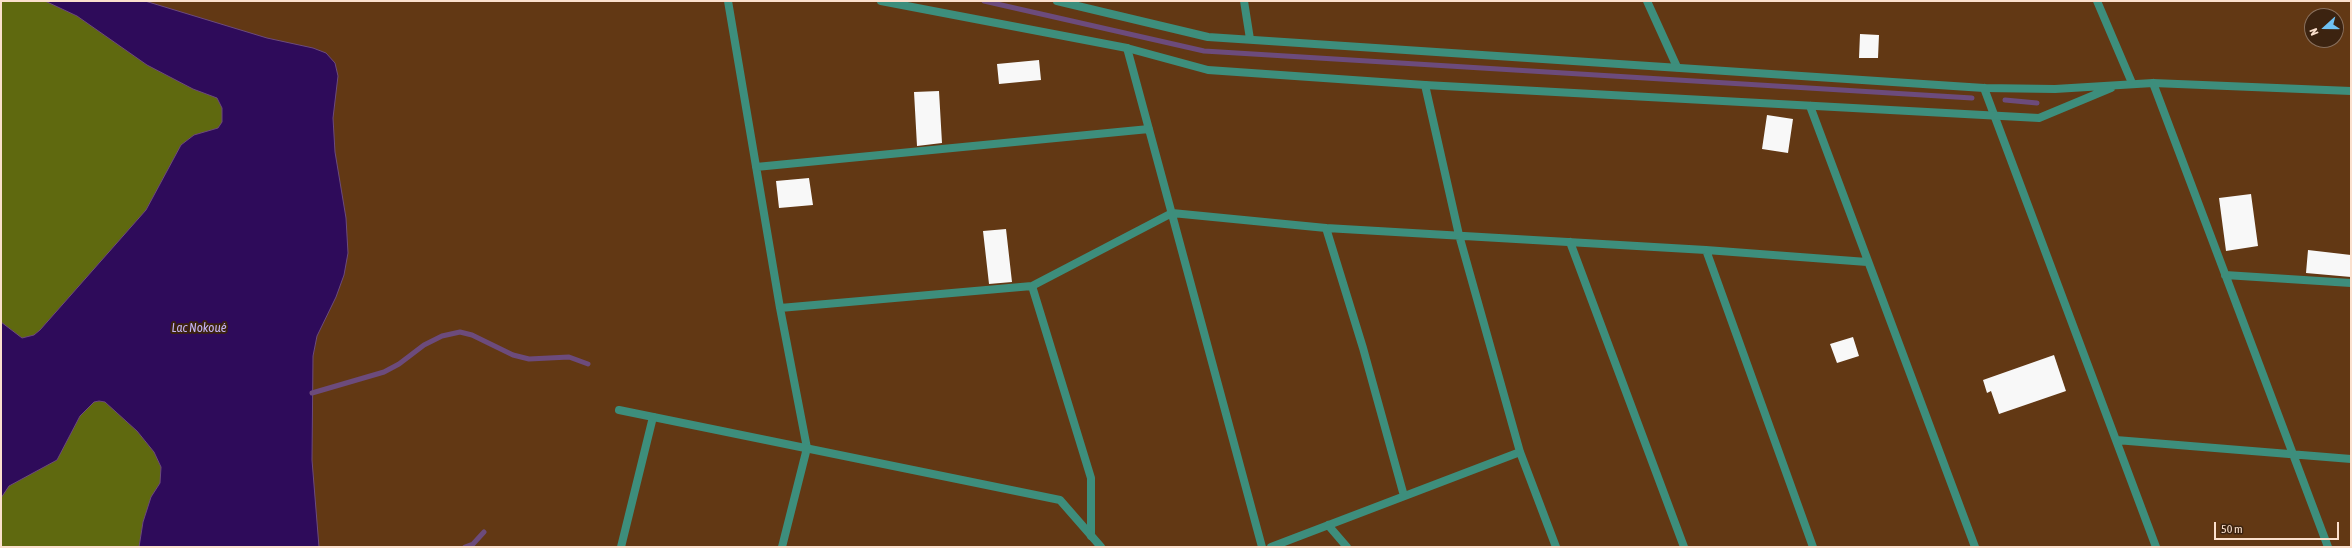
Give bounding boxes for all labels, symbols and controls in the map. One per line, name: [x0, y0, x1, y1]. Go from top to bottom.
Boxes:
north arrow: [2304, 8, 2344, 48]
text: N: [2307, 27, 2320, 37]
water label: Lac Nokoué: [171, 320, 227, 336]
scale bar: [2216, 514, 2341, 540]
text: 50 m: [2221, 522, 2243, 536]

